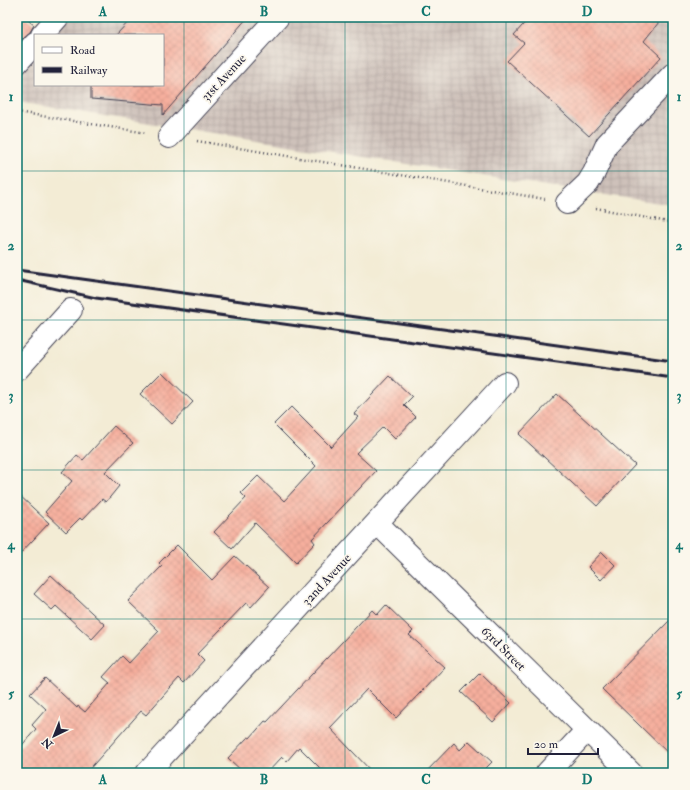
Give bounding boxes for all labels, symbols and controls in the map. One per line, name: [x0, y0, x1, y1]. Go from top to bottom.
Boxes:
text: A: [98, 4, 108, 20]
text: B: [260, 4, 268, 20]
text: C: [421, 4, 431, 20]
text: D: [582, 4, 593, 20]
legend: [34, 34, 164, 86]
text: Road: [70, 43, 95, 58]
street label: 31st Avenue: [198, 50, 250, 105]
text: Railway: [70, 63, 108, 78]
text: 1: [9, 89, 14, 105]
text: 1: [677, 89, 682, 105]
text: 2: [8, 238, 15, 254]
text: 2: [676, 238, 683, 254]
text: 3: [9, 388, 14, 404]
text: 3: [677, 388, 682, 404]
text: 4: [6, 537, 15, 553]
text: 4: [674, 537, 683, 553]
street label: 32nd Avenue: [299, 550, 355, 609]
street label: 63rd Street: [478, 623, 529, 674]
text: 5: [8, 686, 14, 702]
text: 5: [676, 686, 682, 702]
north arrow: [34, 716, 74, 756]
scale bar: [528, 730, 598, 756]
text: N: [39, 734, 56, 752]
text: 20 m: [534, 737, 559, 752]
text: A: [98, 772, 108, 788]
text: B: [260, 772, 268, 788]
text: C: [421, 772, 431, 788]
text: D: [582, 772, 593, 788]

